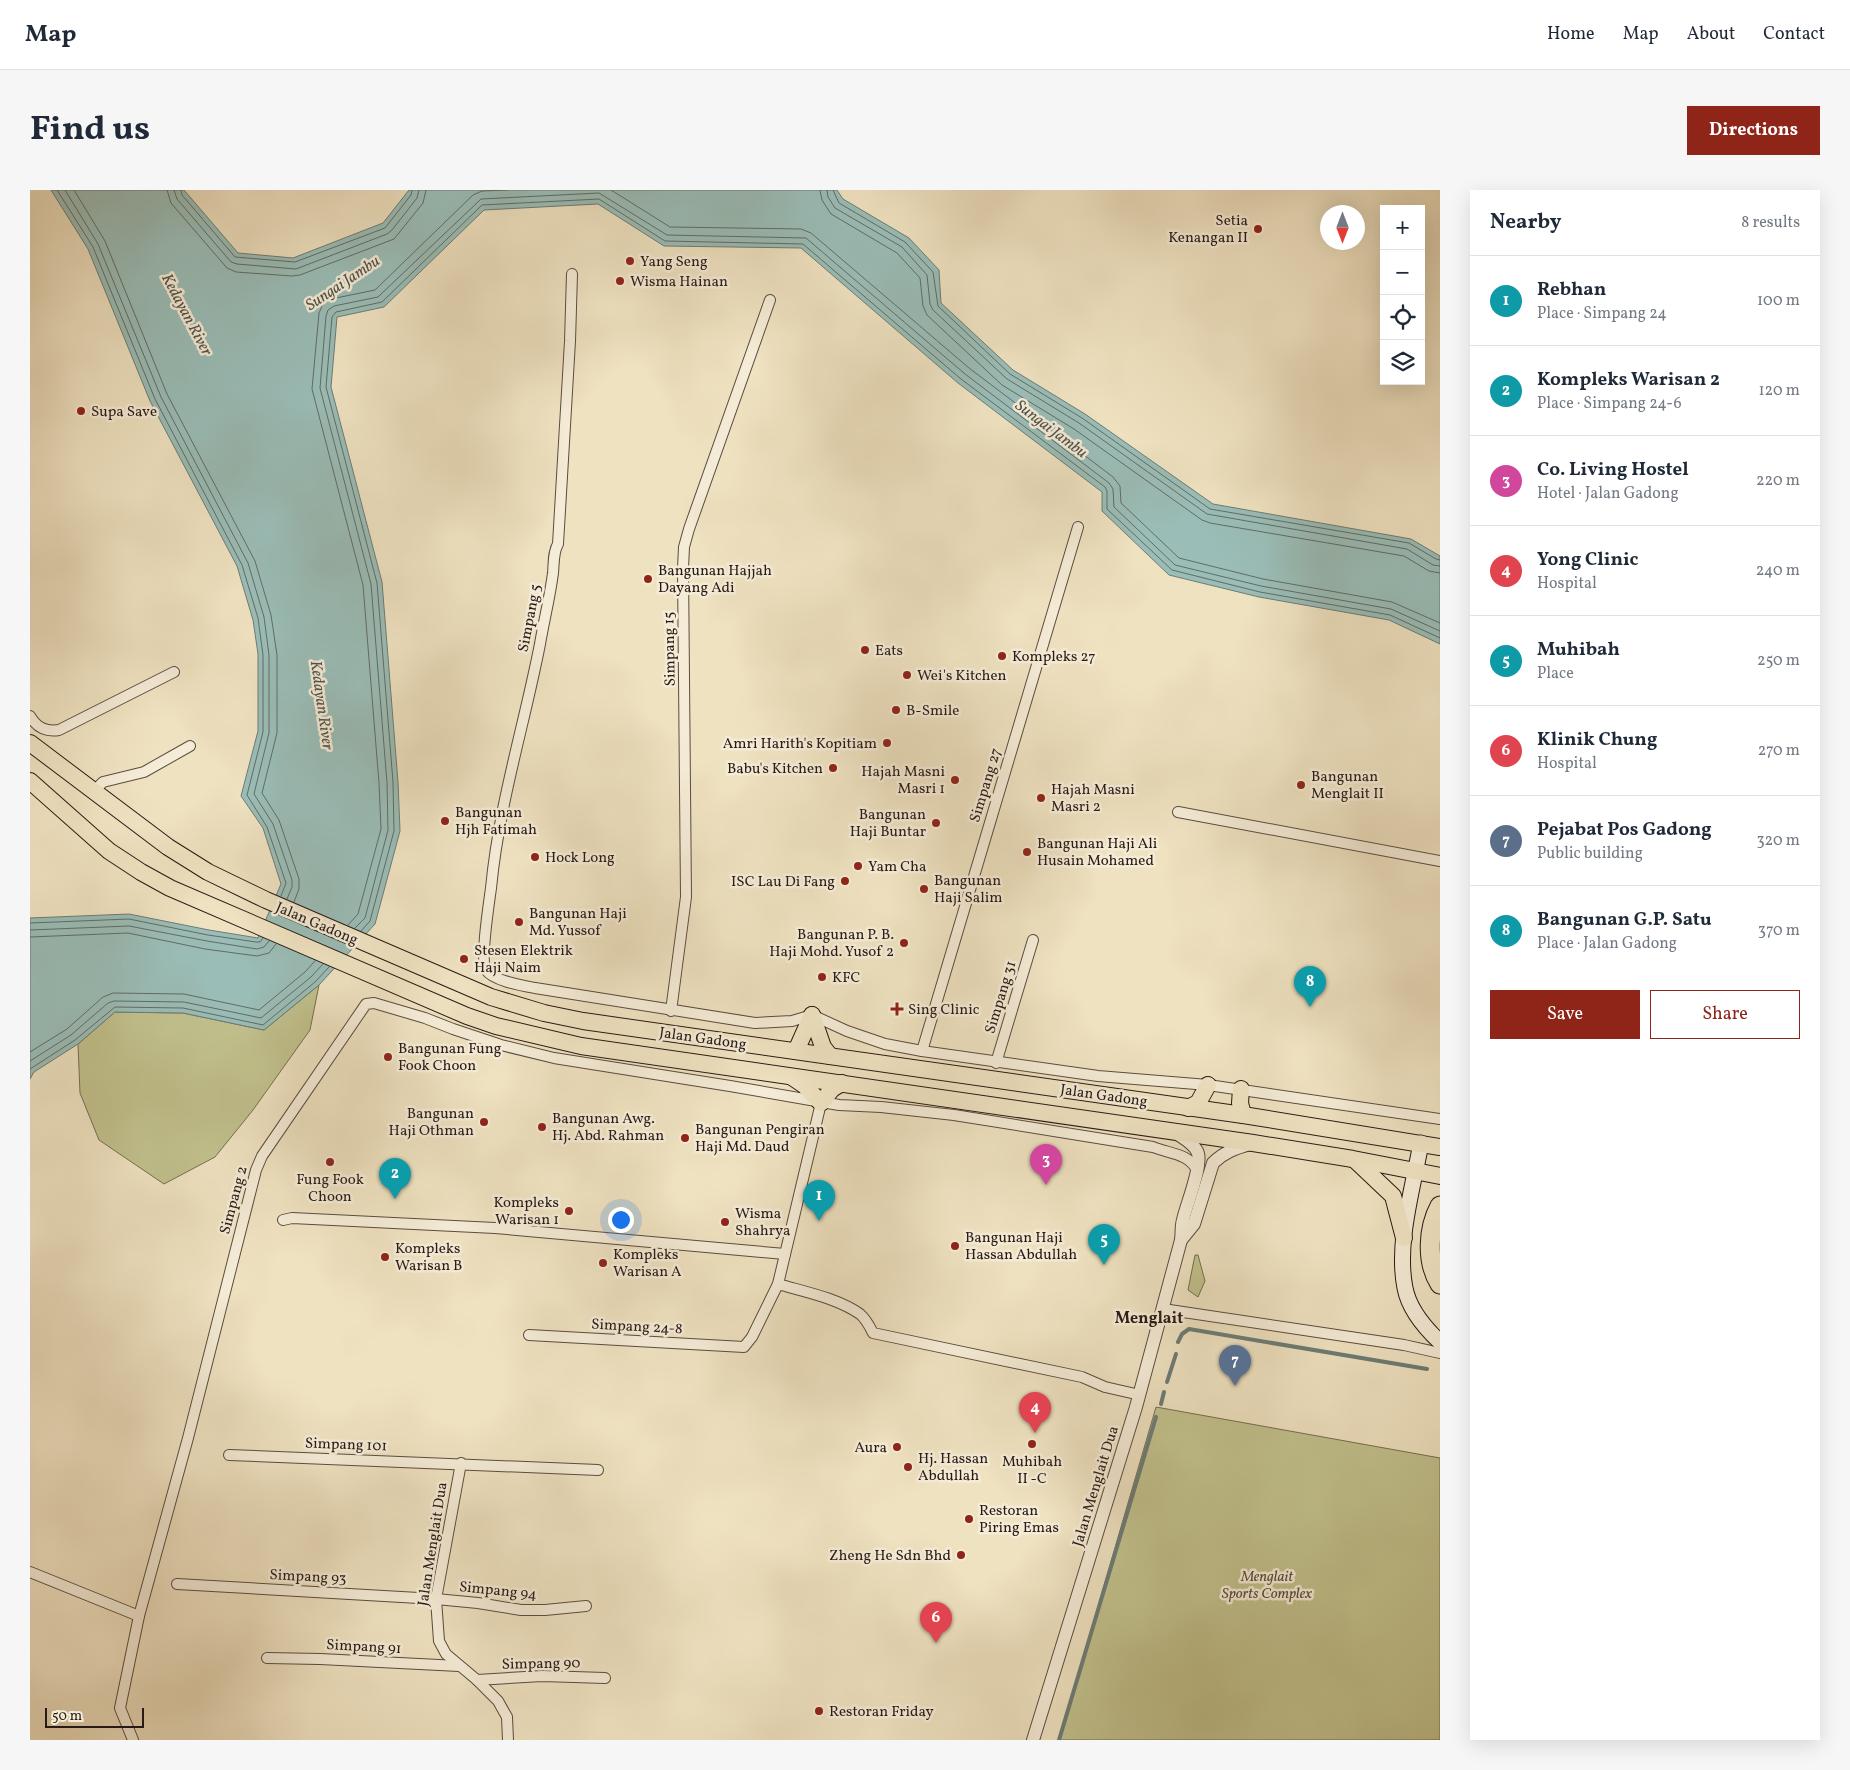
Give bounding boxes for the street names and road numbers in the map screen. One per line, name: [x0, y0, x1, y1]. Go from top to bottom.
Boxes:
street label: Simpang 5: [514, 582, 547, 654]
street label: Simpang 15: [659, 611, 682, 687]
street label: Simpang 27: [965, 746, 1008, 825]
street label: Jalan Gadong: [272, 898, 361, 951]
street label: Simpang 31: [980, 958, 1022, 1037]
street label: Jalan Gadong: [658, 1023, 748, 1056]
street label: Jalan Gadong: [1059, 1080, 1149, 1113]
street label: Simpang 2: [215, 1164, 254, 1237]
street label: Simpang 24-8: [591, 1315, 683, 1340]
street label: Jalan Menglait Dua: [1068, 1423, 1125, 1549]
street label: Simpang 101: [304, 1434, 387, 1457]
street label: Jalan Menglait Dua: [413, 1481, 454, 1608]
street label: Simpang 93: [269, 1565, 347, 1590]
street label: Simpang 94: [458, 1577, 538, 1606]
street label: Simpang 91: [326, 1635, 402, 1660]
street label: Simpang 90: [501, 1653, 581, 1676]

